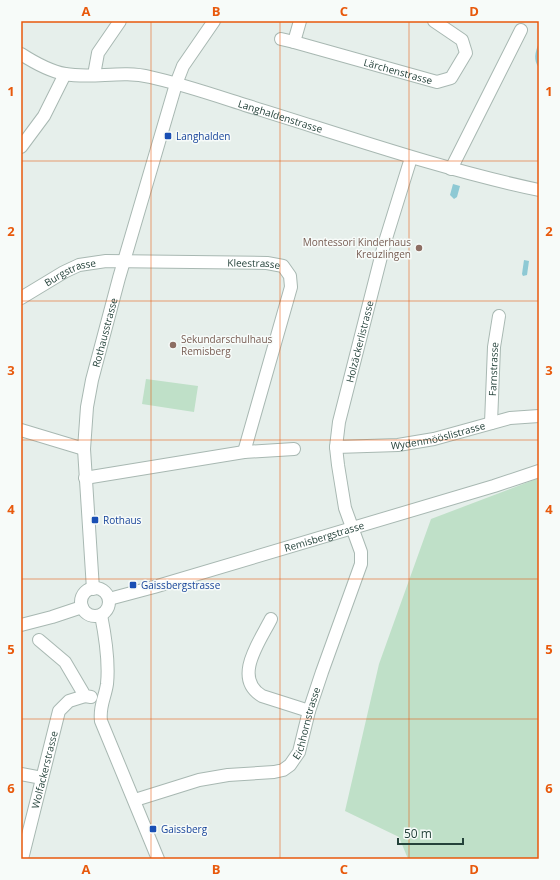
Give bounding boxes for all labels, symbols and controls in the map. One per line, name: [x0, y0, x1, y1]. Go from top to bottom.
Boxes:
text: A: [82, 2, 91, 20]
text: B: [212, 2, 221, 20]
text: C: [340, 2, 348, 20]
text: D: [469, 2, 479, 20]
street label: Lärchenstrasse: [362, 55, 434, 88]
text: 1: [7, 82, 15, 100]
text: 1: [545, 82, 553, 100]
street label: Langhaldenstrasse: [236, 96, 325, 136]
place label: Langhalden: [176, 129, 230, 143]
marker: Langhalden: [163, 131, 173, 141]
text: 2: [7, 222, 15, 240]
text: 2: [545, 222, 553, 240]
place label: Montessori Kinderhaus Kreuzlingen: [303, 235, 411, 261]
marker: Montessori Kinderhaus Kreuzlingen: [414, 243, 424, 253]
street label: Burgstrasse: [42, 256, 97, 289]
street label: Kleestrasse: [227, 256, 282, 272]
street label: Rothausstrasse: [89, 296, 121, 369]
street label: Holzäckerlistrasse: [342, 299, 377, 384]
place label: Sekundarschulhaus Remisberg: [181, 332, 273, 358]
marker: Sekundarschulhaus Remisberg: [168, 340, 178, 350]
street label: Farnstrasse: [485, 341, 502, 396]
text: 3: [7, 361, 15, 379]
text: 3: [545, 361, 553, 379]
street label: Wydenmööslistrasse: [391, 418, 487, 452]
text: 4: [7, 500, 15, 518]
text: 4: [545, 500, 553, 518]
place label: Rothaus: [103, 513, 142, 527]
marker: Rothaus: [90, 515, 100, 525]
street label: Remisbergstrasse: [282, 518, 366, 555]
place label: Gaissbergstrasse: [141, 578, 221, 592]
marker: Gaissbergstrasse: [128, 580, 138, 590]
text: 5: [7, 640, 15, 658]
text: 5: [545, 640, 553, 658]
street label: Eichhornstrasse: [289, 685, 324, 762]
street label: Wolfackerstrasse: [28, 729, 61, 810]
text: 6: [7, 779, 15, 797]
text: 6: [545, 779, 553, 797]
scale bar: [398, 820, 463, 846]
place label: Gaissberg: [161, 822, 208, 836]
marker: Gaissberg: [148, 824, 158, 834]
text: 50 m: [404, 825, 432, 842]
text: A: [82, 860, 91, 878]
text: B: [212, 860, 221, 878]
text: C: [340, 860, 348, 878]
text: D: [469, 860, 479, 878]

